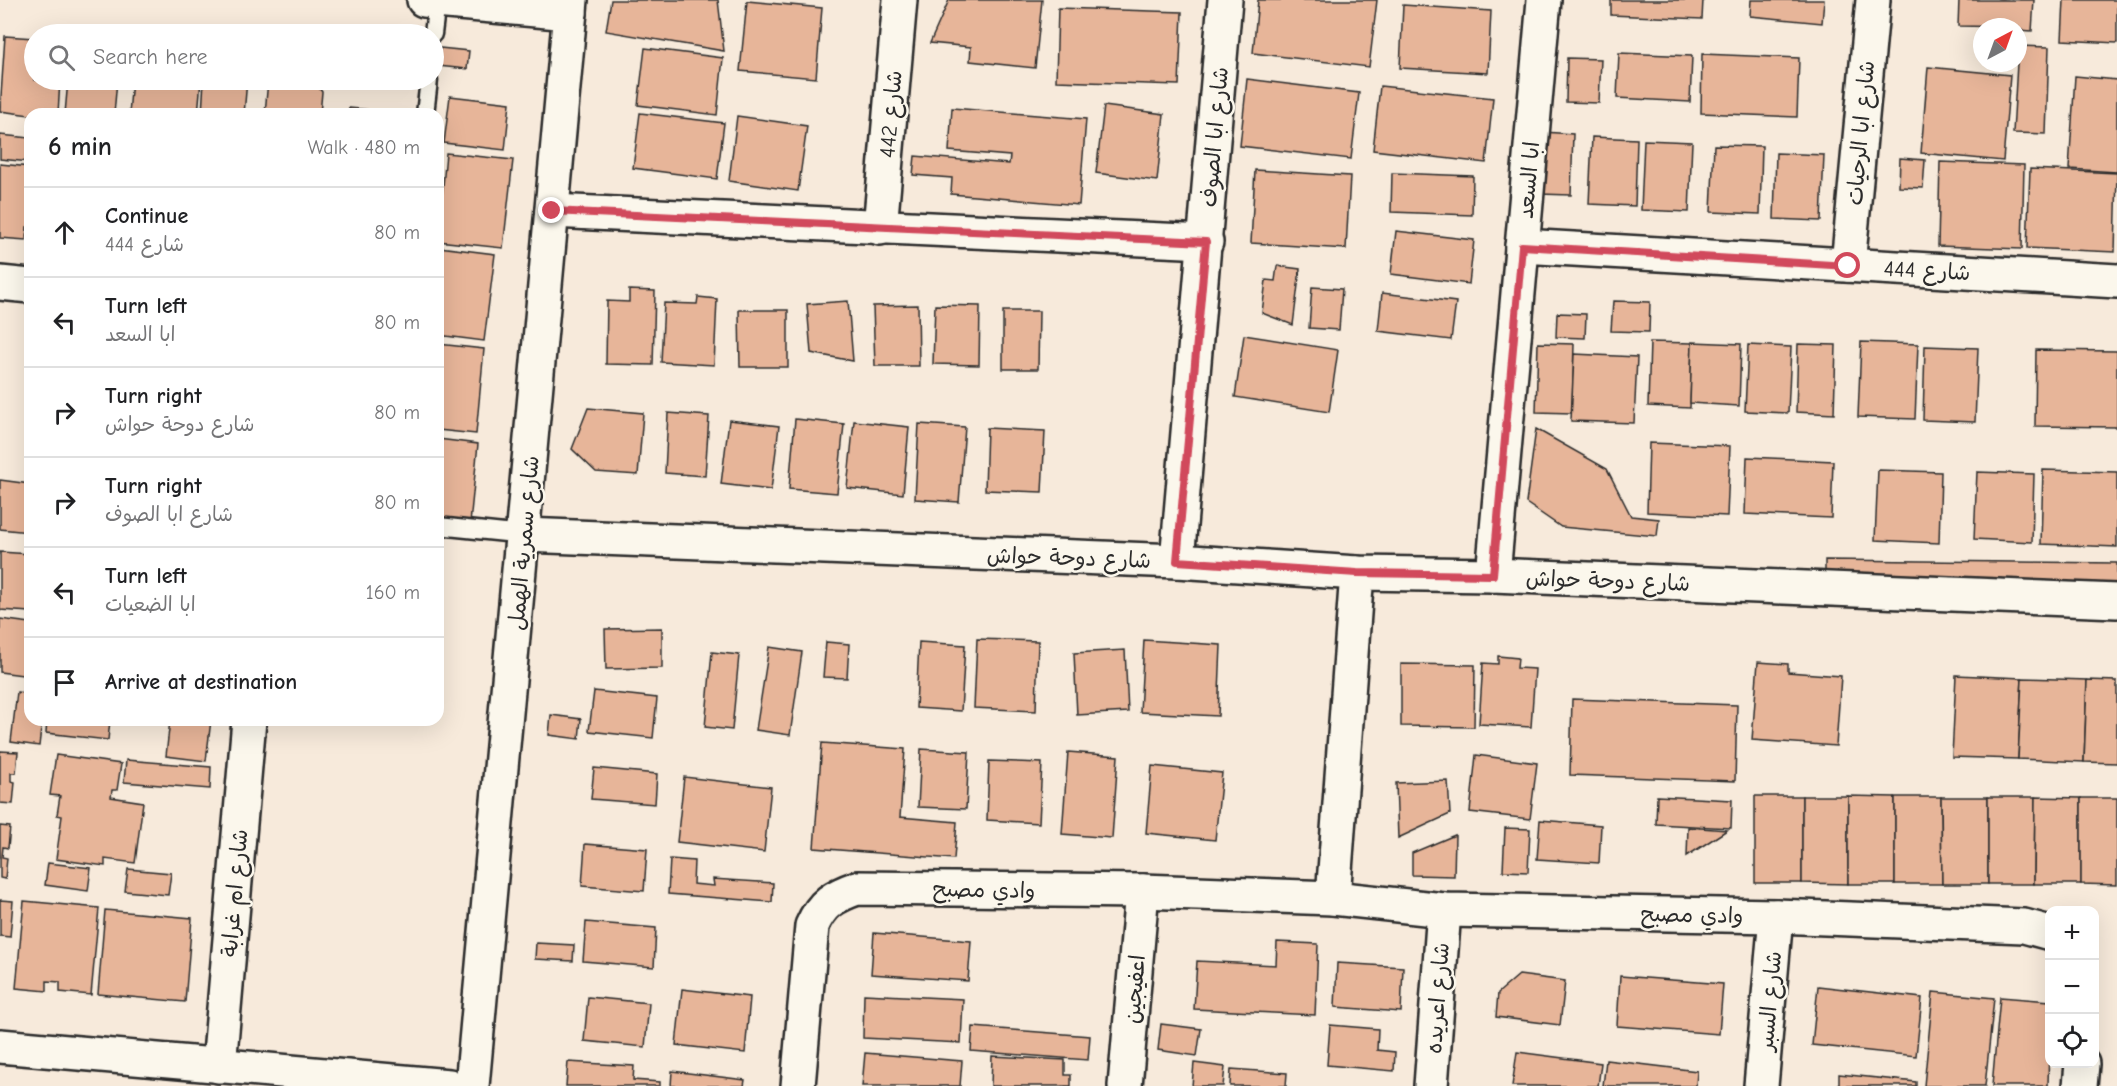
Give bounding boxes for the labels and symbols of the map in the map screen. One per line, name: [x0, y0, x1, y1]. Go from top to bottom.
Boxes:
north arrow: [1973, 18, 2027, 72]
street label: شارع ابا الرحيات: [1842, 60, 1882, 207]
street label: شارع ابا الصوف: [1196, 66, 1236, 209]
street label: شارع 442: [874, 69, 910, 159]
street label: ابا السعد: [1513, 140, 1545, 220]
route end: [538, 197, 564, 223]
route start: [1834, 252, 1860, 278]
street label: شارع 444: [1883, 256, 1971, 288]
street label: شارع سمرية الهمل: [503, 455, 547, 632]
street label: شارع دوحة حواش: [986, 542, 1152, 576]
street label: شارع دوحة حواش: [1525, 565, 1691, 599]
street label: شارع ام غرابة: [216, 828, 257, 958]
street label: وادي مصبح: [932, 876, 1036, 907]
street label: وادي مصبح: [1640, 901, 1744, 932]
street label: شارع اعريده: [1421, 942, 1457, 1055]
street label: شارع السبر: [1753, 950, 1789, 1054]
street label: اعفيجين: [1119, 954, 1151, 1025]

